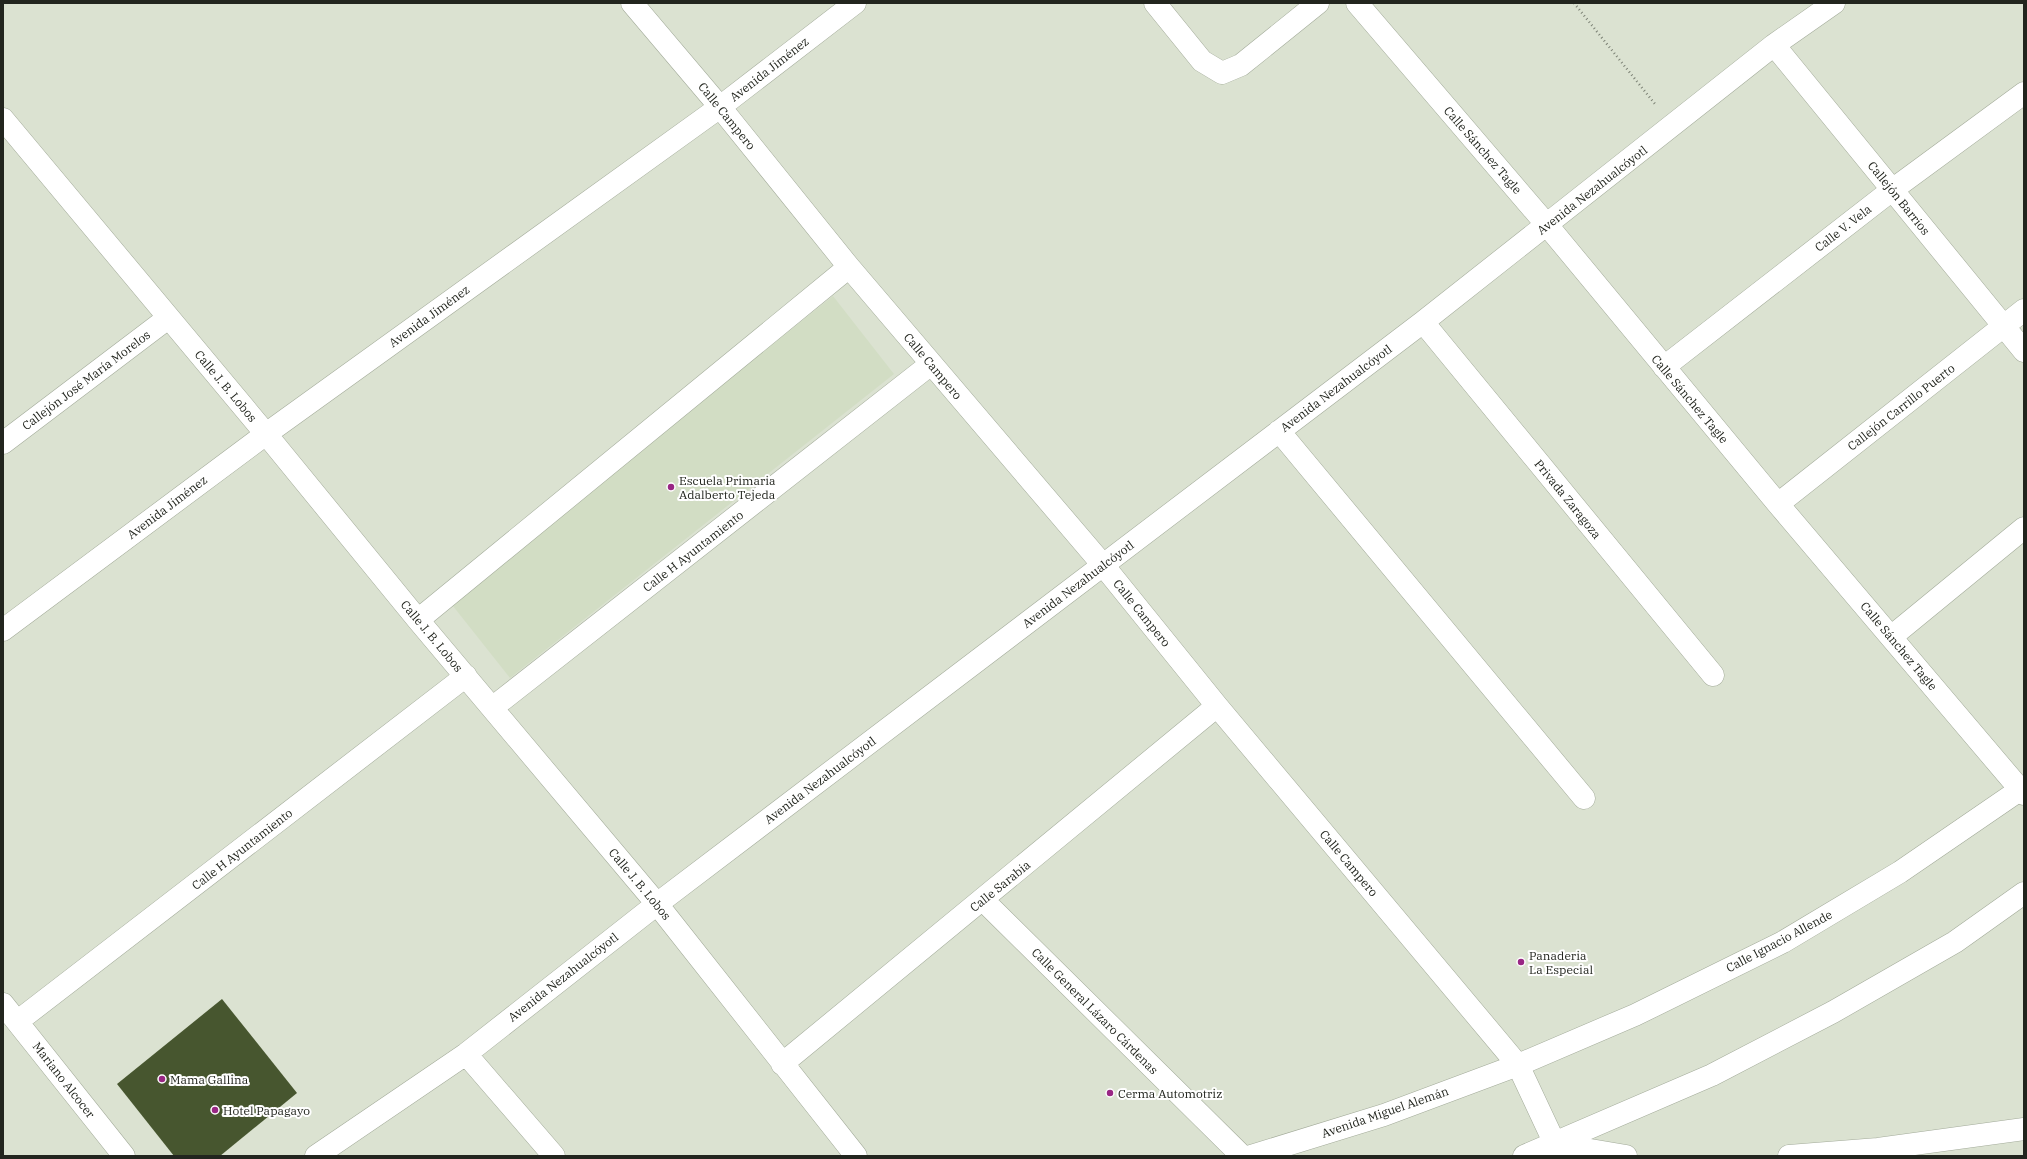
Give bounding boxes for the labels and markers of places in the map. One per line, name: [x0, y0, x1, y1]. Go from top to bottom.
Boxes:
place label: Escuela Primaria Adalberto Tejeda: [679, 473, 776, 502]
marker: Escuela Primaria Adalberto Tejeda: [666, 482, 676, 492]
place label: Panaderia La Especial: [1529, 948, 1593, 977]
marker: Panaderia La Especial: [1516, 957, 1526, 967]
place label: Mama Gallina: [170, 1072, 249, 1087]
marker: Mama Gallina: [157, 1074, 167, 1084]
place label: Cerma Automotriz: [1118, 1086, 1222, 1101]
marker: Cerma Automotriz: [1105, 1088, 1115, 1098]
place label: Hotel Papagayo: [223, 1103, 310, 1118]
marker: Hotel Papagayo: [210, 1105, 220, 1115]

